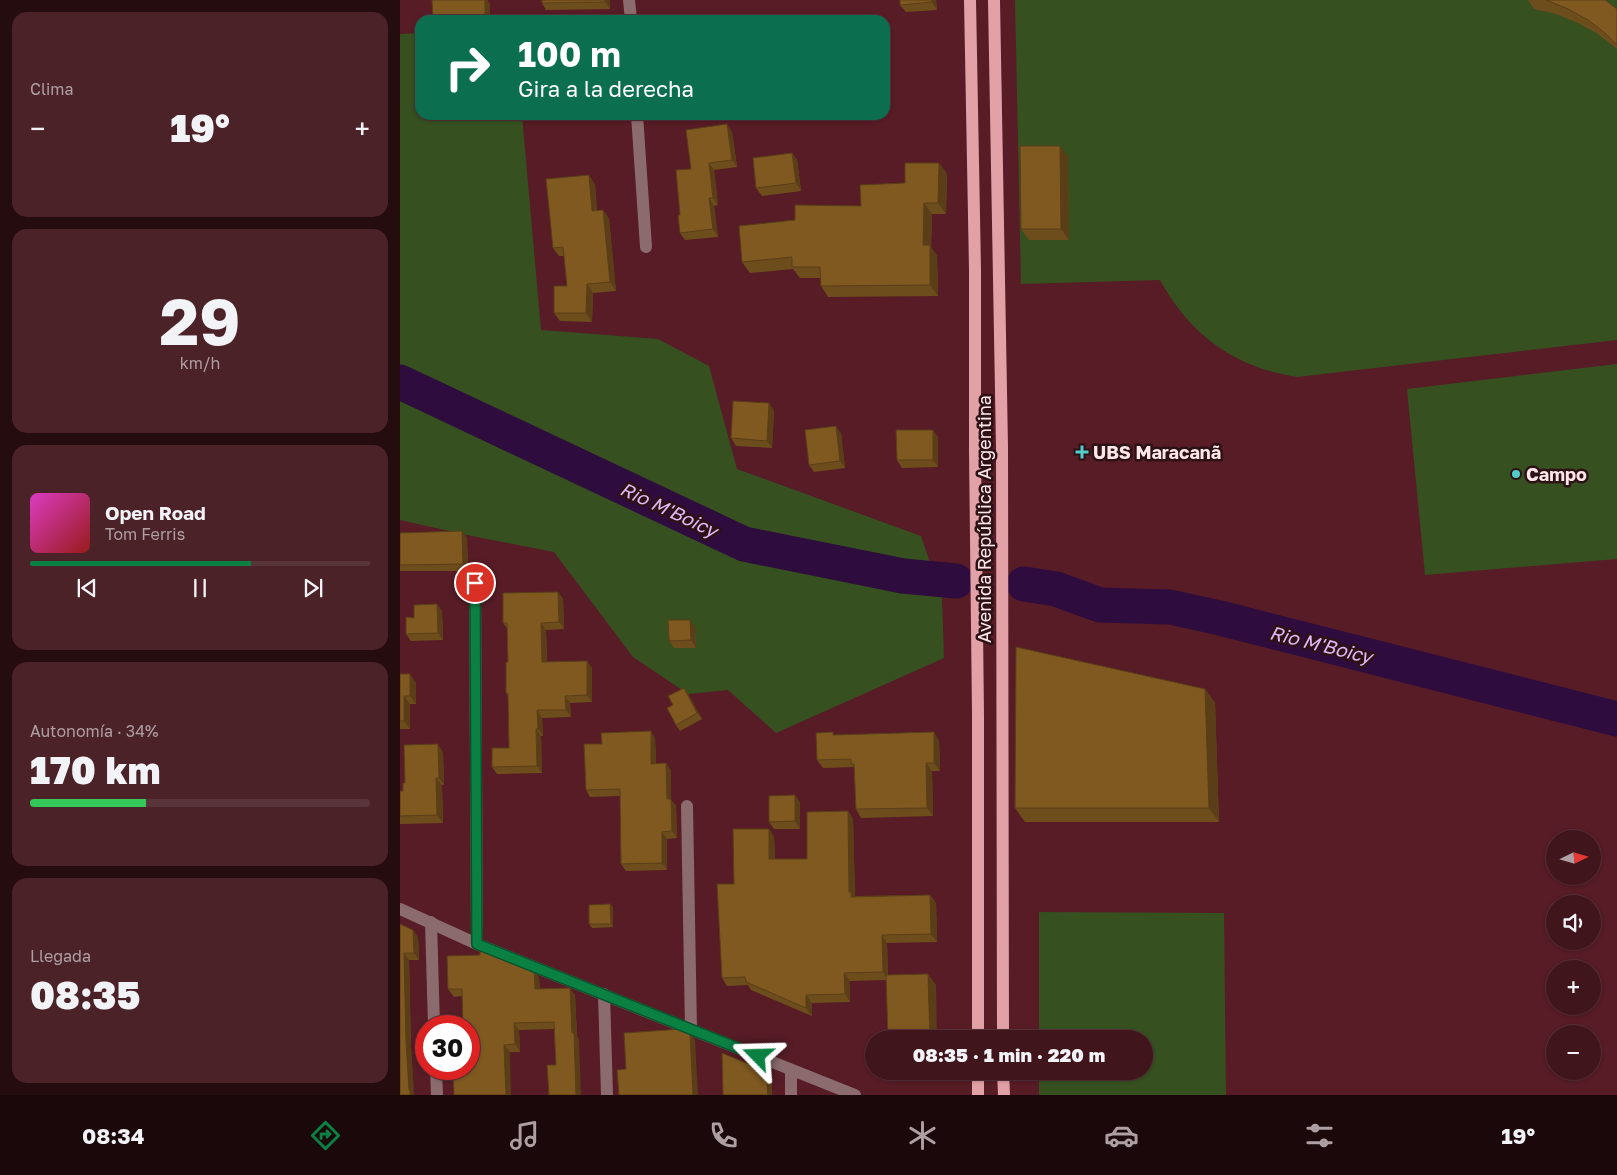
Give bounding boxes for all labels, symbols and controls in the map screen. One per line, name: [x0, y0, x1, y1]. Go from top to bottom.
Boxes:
text: 100 m: [518, 33, 621, 75]
icon: right: [435, 35, 500, 100]
text: Gira a la derecha: [518, 75, 694, 102]
text: Clima: [30, 79, 74, 99]
text: 19°: [170, 105, 230, 150]
text: −: [30, 112, 45, 145]
text: +: [355, 112, 370, 145]
text: 29: [160, 281, 240, 359]
text: km/h: [180, 353, 220, 373]
street label: Avenida República Argentina: [973, 395, 995, 643]
place label: UBS Maracanã: [1093, 441, 1221, 463]
marker: UBS Maracanã: [1075, 445, 1089, 459]
place label: Campo: [1526, 463, 1587, 485]
marker: Campo: [1510, 468, 1522, 480]
water label: Rio M'Boicy: [617, 476, 723, 543]
text: Open Road: [105, 501, 206, 524]
text: Tom Ferris: [105, 524, 185, 544]
pin: [454, 562, 496, 604]
icon: arrive: [461, 569, 489, 597]
icon: previous: [73, 574, 101, 602]
icon: pause: [186, 574, 214, 602]
icon: next: [299, 574, 327, 602]
water label: Rio M'Boicy: [1268, 620, 1377, 668]
text: Autonomía · 34%: [30, 721, 158, 741]
text: 170 km: [30, 747, 160, 792]
north arrow: [1546, 830, 1601, 885]
map controls: [1546, 830, 1601, 1080]
button: sound: [1546, 895, 1601, 950]
text: Llegada: [30, 946, 91, 966]
button: +: [1546, 960, 1601, 1015]
text: 08:35: [30, 972, 140, 1017]
speed limit sign: 30: [415, 1015, 480, 1080]
button: −: [1546, 1025, 1601, 1080]
position arrow: [731, 1029, 783, 1081]
text: 08:35 · 1 min · 220 m: [913, 1043, 1105, 1066]
icon: directions: [308, 1118, 343, 1153]
icon: music: [507, 1118, 542, 1153]
icon: phone: [706, 1118, 741, 1153]
icon: climate: [905, 1118, 940, 1153]
icon: car: [1104, 1118, 1139, 1153]
icon: filters: [1302, 1118, 1337, 1153]
text: 08:34: [82, 1122, 145, 1149]
text: 19°: [1501, 1122, 1535, 1149]

